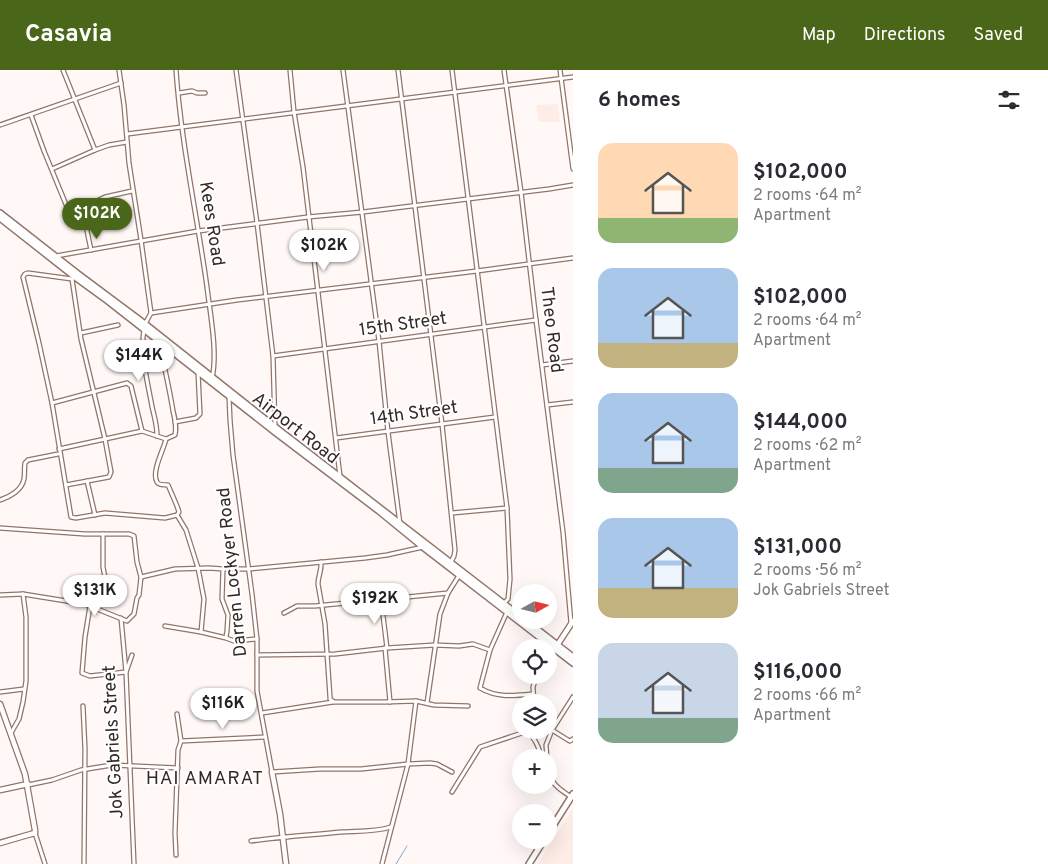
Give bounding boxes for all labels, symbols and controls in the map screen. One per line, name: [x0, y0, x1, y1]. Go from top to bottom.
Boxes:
text: Casavia: [25, 20, 112, 50]
text: Map: [802, 24, 836, 47]
text: Directions: [864, 24, 946, 47]
text: Saved: [974, 24, 1023, 47]
icon: filters: [995, 86, 1023, 114]
text: 6 homes: [598, 87, 681, 114]
text: $102,000: [753, 159, 848, 186]
icon: home: [638, 163, 698, 223]
street label: Kees Road: [193, 180, 229, 268]
text: 2 rooms · 64 m²: [753, 186, 862, 206]
pin: $102K: [62, 198, 132, 240]
text: $102K: [73, 204, 121, 224]
text: Apartment: [753, 206, 831, 226]
pin: $102K: [289, 230, 359, 272]
text: $102K: [300, 236, 348, 256]
text: $102,000: [753, 284, 848, 311]
street label: Theo Road: [534, 285, 568, 375]
icon: home: [638, 288, 698, 348]
street label: 15th Street: [358, 307, 448, 343]
text: 2 rooms · 64 m²: [753, 311, 862, 331]
text: Apartment: [753, 331, 831, 351]
pin: $144K: [104, 340, 174, 382]
text: $144K: [115, 346, 163, 366]
street label: Airport Road: [247, 388, 343, 470]
street label: 14th Street: [369, 396, 459, 432]
text: $144,000: [753, 409, 848, 436]
icon: home: [638, 413, 698, 473]
text: 2 rooms · 62 m²: [753, 436, 861, 456]
text: Apartment: [753, 456, 831, 476]
street label: Darren Lockyer Road: [213, 486, 253, 658]
text: $131,000: [753, 534, 842, 561]
icon: home: [638, 538, 698, 598]
text: 2 rooms · 56 m²: [753, 561, 862, 581]
pin: $131K: [60, 574, 130, 617]
text: $131K: [73, 581, 117, 601]
text: Jok Gabriels Street: [753, 581, 890, 601]
pin: $192K: [340, 582, 410, 625]
north arrow: [512, 584, 558, 629]
map controls: [512, 584, 557, 849]
text: $192K: [352, 589, 399, 609]
button: locate: [512, 639, 557, 684]
text: $116,000: [753, 659, 842, 686]
icon: home: [638, 663, 698, 723]
street label: Jok Gabriels Street: [98, 665, 130, 819]
text: 2 rooms · 66 m²: [753, 686, 861, 706]
pin: $116K: [188, 688, 258, 730]
text: $116K: [201, 694, 245, 714]
button: layers: [512, 694, 557, 739]
text: Apartment: [753, 706, 831, 726]
button: +: [512, 749, 557, 794]
district label: HAI AMARAT: [146, 767, 264, 791]
button: −: [512, 804, 557, 849]

